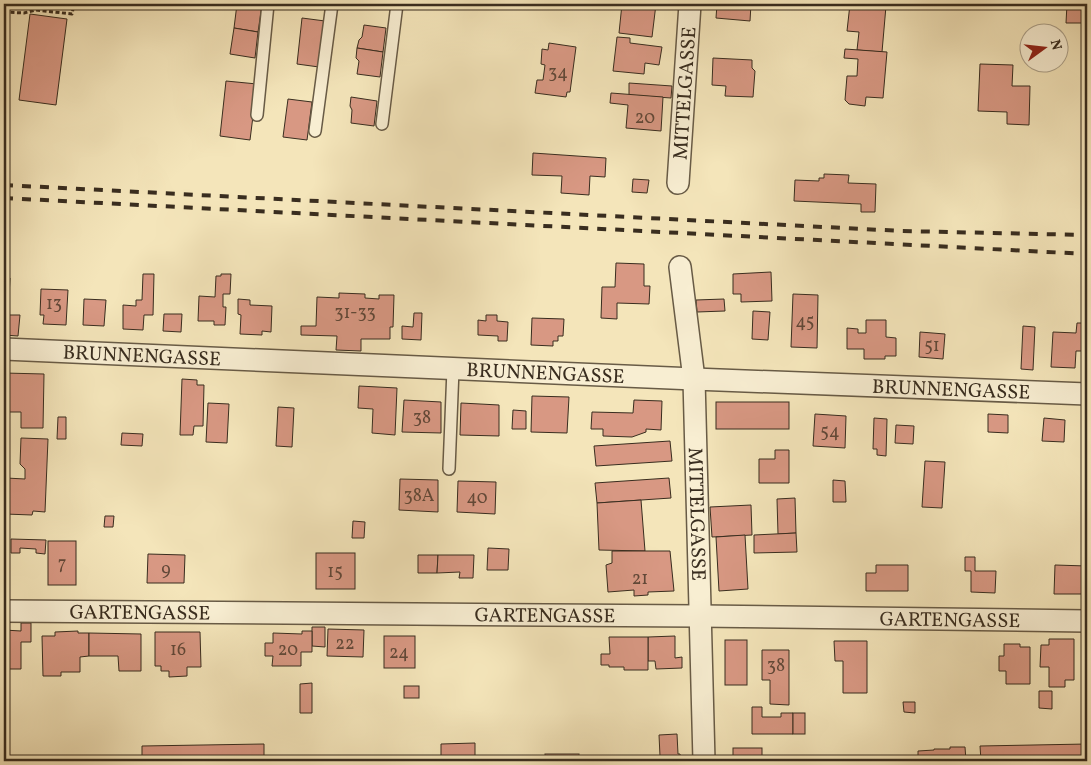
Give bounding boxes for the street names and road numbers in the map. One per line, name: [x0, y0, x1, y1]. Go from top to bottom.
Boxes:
street label: MITTELGASSE: [668, 26, 704, 161]
street label: BRUNNENGASSE: [62, 340, 222, 374]
street label: BRUNNENGASSE: [466, 357, 625, 392]
street label: BRUNNENGASSE: [871, 374, 1031, 408]
street label: MITTELGASSE: [680, 447, 711, 581]
street label: GARTENGASSE: [70, 599, 210, 628]
street label: GARTENGASSE: [475, 602, 615, 631]
street label: GARTENGASSE: [879, 606, 1020, 636]

